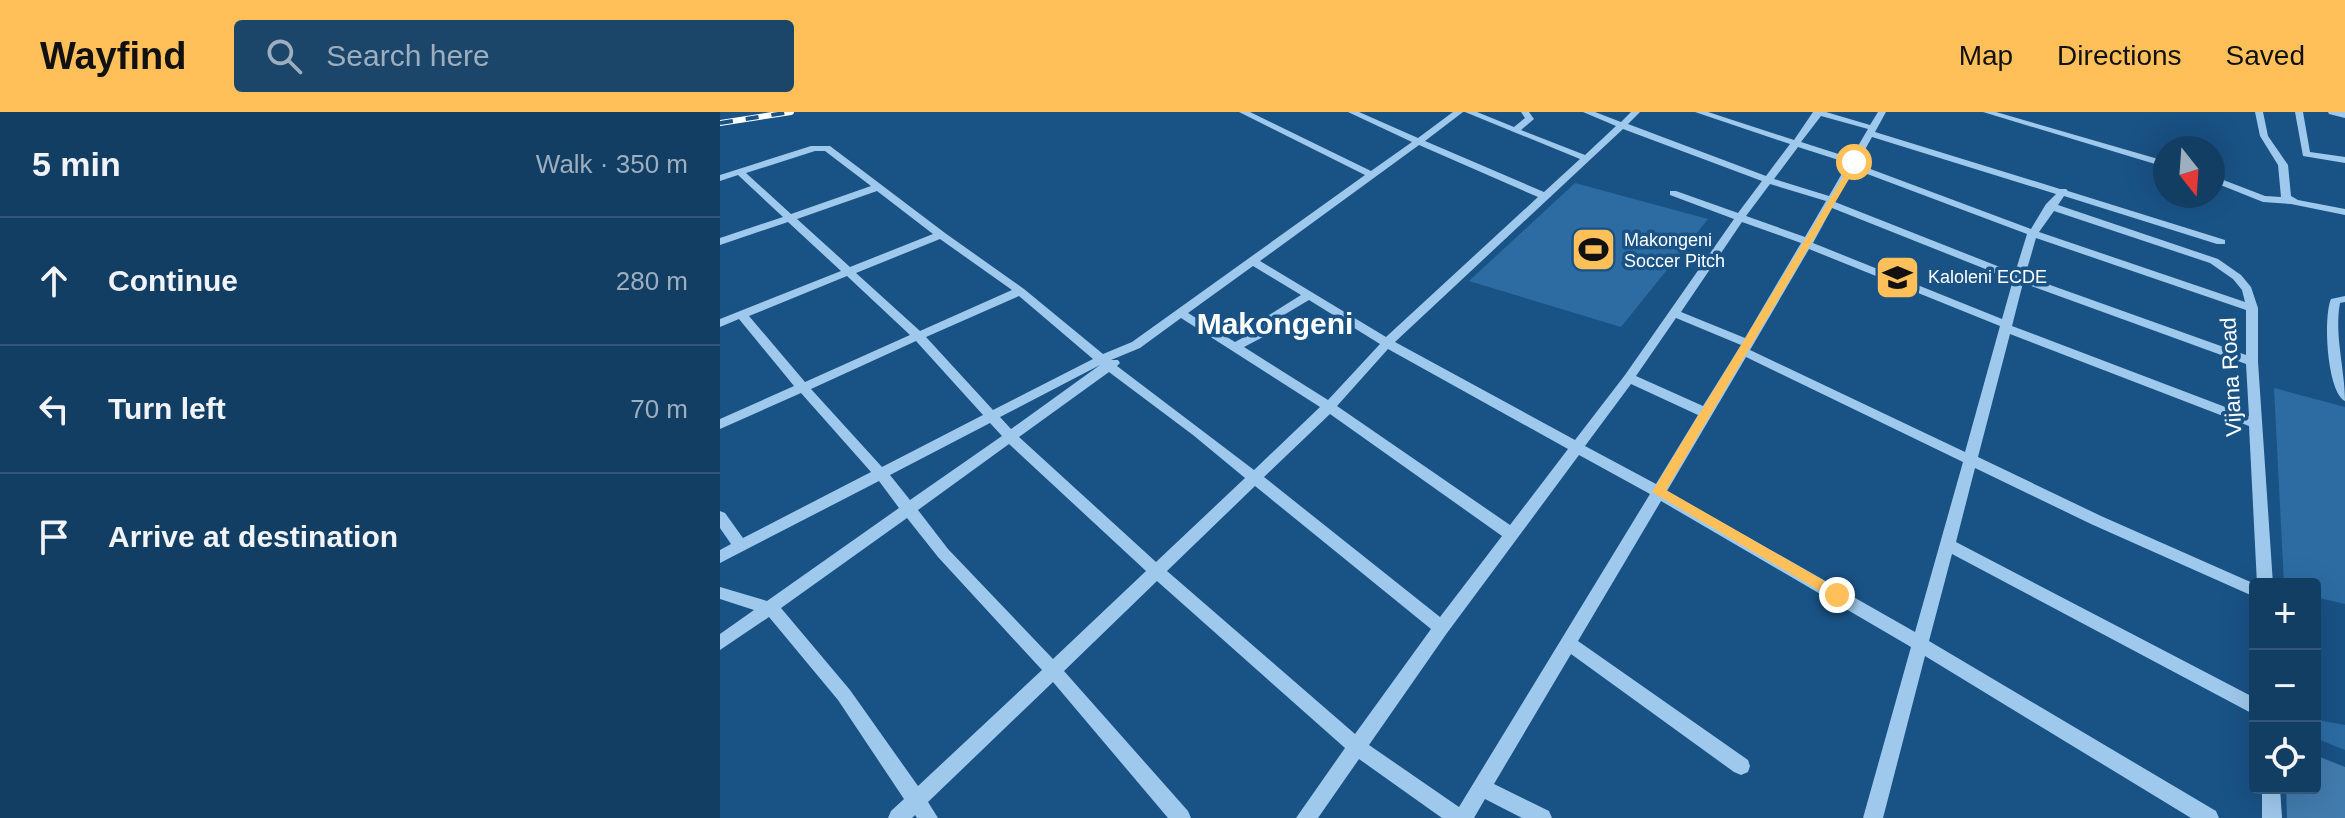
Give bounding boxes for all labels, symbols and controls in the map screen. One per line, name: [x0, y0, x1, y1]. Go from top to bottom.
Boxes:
search box: [234, 20, 794, 92]
icon: search: [262, 34, 306, 78]
text: Wayfind: [40, 35, 186, 77]
text: Search here: [326, 39, 490, 72]
text: Map: [1959, 40, 2013, 71]
text: Directions: [2057, 40, 2182, 71]
text: Saved: [2226, 40, 2305, 71]
north arrow: [2153, 136, 2225, 208]
route start: [1836, 144, 1872, 180]
text: 5 min: [32, 145, 121, 183]
text: Walk · 350 m: [536, 149, 688, 179]
sports icon: Makongeni Soccer Pitch: [1569, 226, 1617, 274]
place label: Makongeni Soccer Pitch: [1624, 230, 1725, 271]
school or university icon: Kaloleni ECDE: [1873, 253, 1921, 301]
icon: ahead: [32, 259, 76, 303]
text: Continue: [108, 264, 238, 297]
text: 280 m: [616, 266, 688, 296]
place label: Kaloleni ECDE: [1928, 267, 2047, 287]
district label: Makongeni: [1197, 307, 1353, 340]
street label: Vijana Road: [2215, 317, 2247, 437]
icon: left: [32, 387, 76, 431]
text: Turn left: [108, 392, 226, 425]
text: 70 m: [630, 394, 688, 424]
icon: arrive: [32, 515, 76, 559]
text: Arrive at destination: [108, 520, 398, 553]
route end: [1819, 577, 1855, 613]
map controls: [2249, 578, 2321, 794]
button: +: [2249, 578, 2321, 650]
button: −: [2249, 650, 2321, 722]
button: locate: [2249, 722, 2321, 794]

